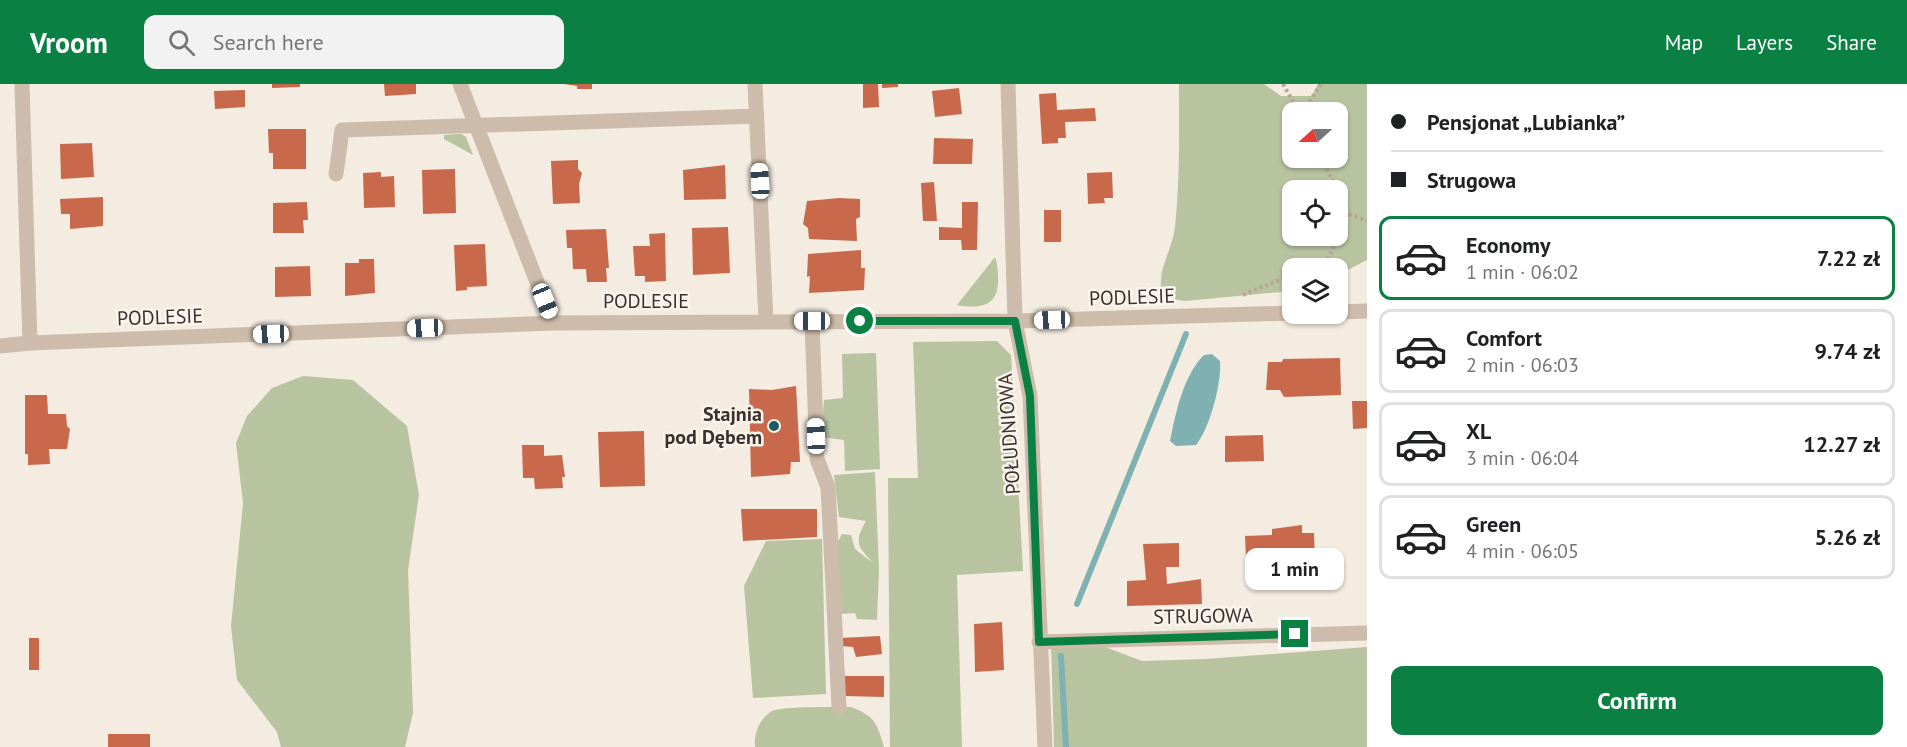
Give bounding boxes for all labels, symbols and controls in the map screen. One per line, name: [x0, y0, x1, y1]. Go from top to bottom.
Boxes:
search box: [144, 15, 564, 69]
text: Vroom: [30, 24, 108, 61]
icon: search: [165, 26, 198, 59]
text: Search here: [213, 28, 324, 56]
text: Map: [1665, 29, 1703, 56]
text: Layers: [1736, 29, 1793, 56]
text: Share: [1826, 29, 1877, 56]
north arrow: [1282, 102, 1348, 168]
map controls: [1282, 102, 1348, 324]
text: Pensjonat „Lubianka”: [1427, 108, 1625, 136]
car: [750, 163, 770, 199]
text: Strugowa: [1427, 166, 1516, 194]
button: locate: [1282, 180, 1348, 246]
icon: car: [1394, 231, 1448, 285]
text: Economy: [1466, 231, 1550, 259]
text: 7.22 zł: [1817, 244, 1880, 272]
button: layers: [1282, 258, 1348, 324]
text: 1 min · 06:02: [1466, 259, 1579, 285]
car: [530, 281, 560, 321]
street label: PODLESIE: [1089, 283, 1175, 311]
street label: PODLESIE: [603, 288, 689, 314]
street label: PODLESIE: [117, 303, 203, 331]
route start: [846, 307, 873, 334]
car: [1034, 310, 1070, 330]
car: [794, 312, 830, 330]
car: [407, 318, 443, 338]
car: [253, 324, 289, 344]
icon: car: [1394, 324, 1448, 378]
text: Comfort: [1466, 324, 1542, 352]
text: 9.74 zł: [1815, 337, 1880, 365]
text: 2 min · 06:03: [1466, 352, 1579, 378]
street label: POŁUDNIOWA: [992, 372, 1026, 495]
place label: Stajnia pod Dębem: [665, 401, 762, 450]
icon: car: [1394, 417, 1448, 471]
text: XL: [1466, 417, 1491, 445]
car: [806, 418, 826, 454]
marker: Stajnia pod Dębem: [767, 419, 781, 433]
text: 12.27 zł: [1803, 430, 1880, 458]
text: 3 min · 06:04: [1466, 445, 1579, 471]
icon: car: [1394, 510, 1448, 564]
text: Green: [1466, 510, 1521, 538]
text: 5.26 zł: [1815, 523, 1880, 551]
text: 4 min · 06:05: [1466, 538, 1579, 564]
callout: 1 min: [1246, 547, 1344, 589]
text: 1 min: [1270, 556, 1319, 582]
street label: STRUGOWA: [1153, 602, 1253, 630]
route end: [1281, 620, 1308, 647]
button: Confirm: [1391, 666, 1883, 735]

